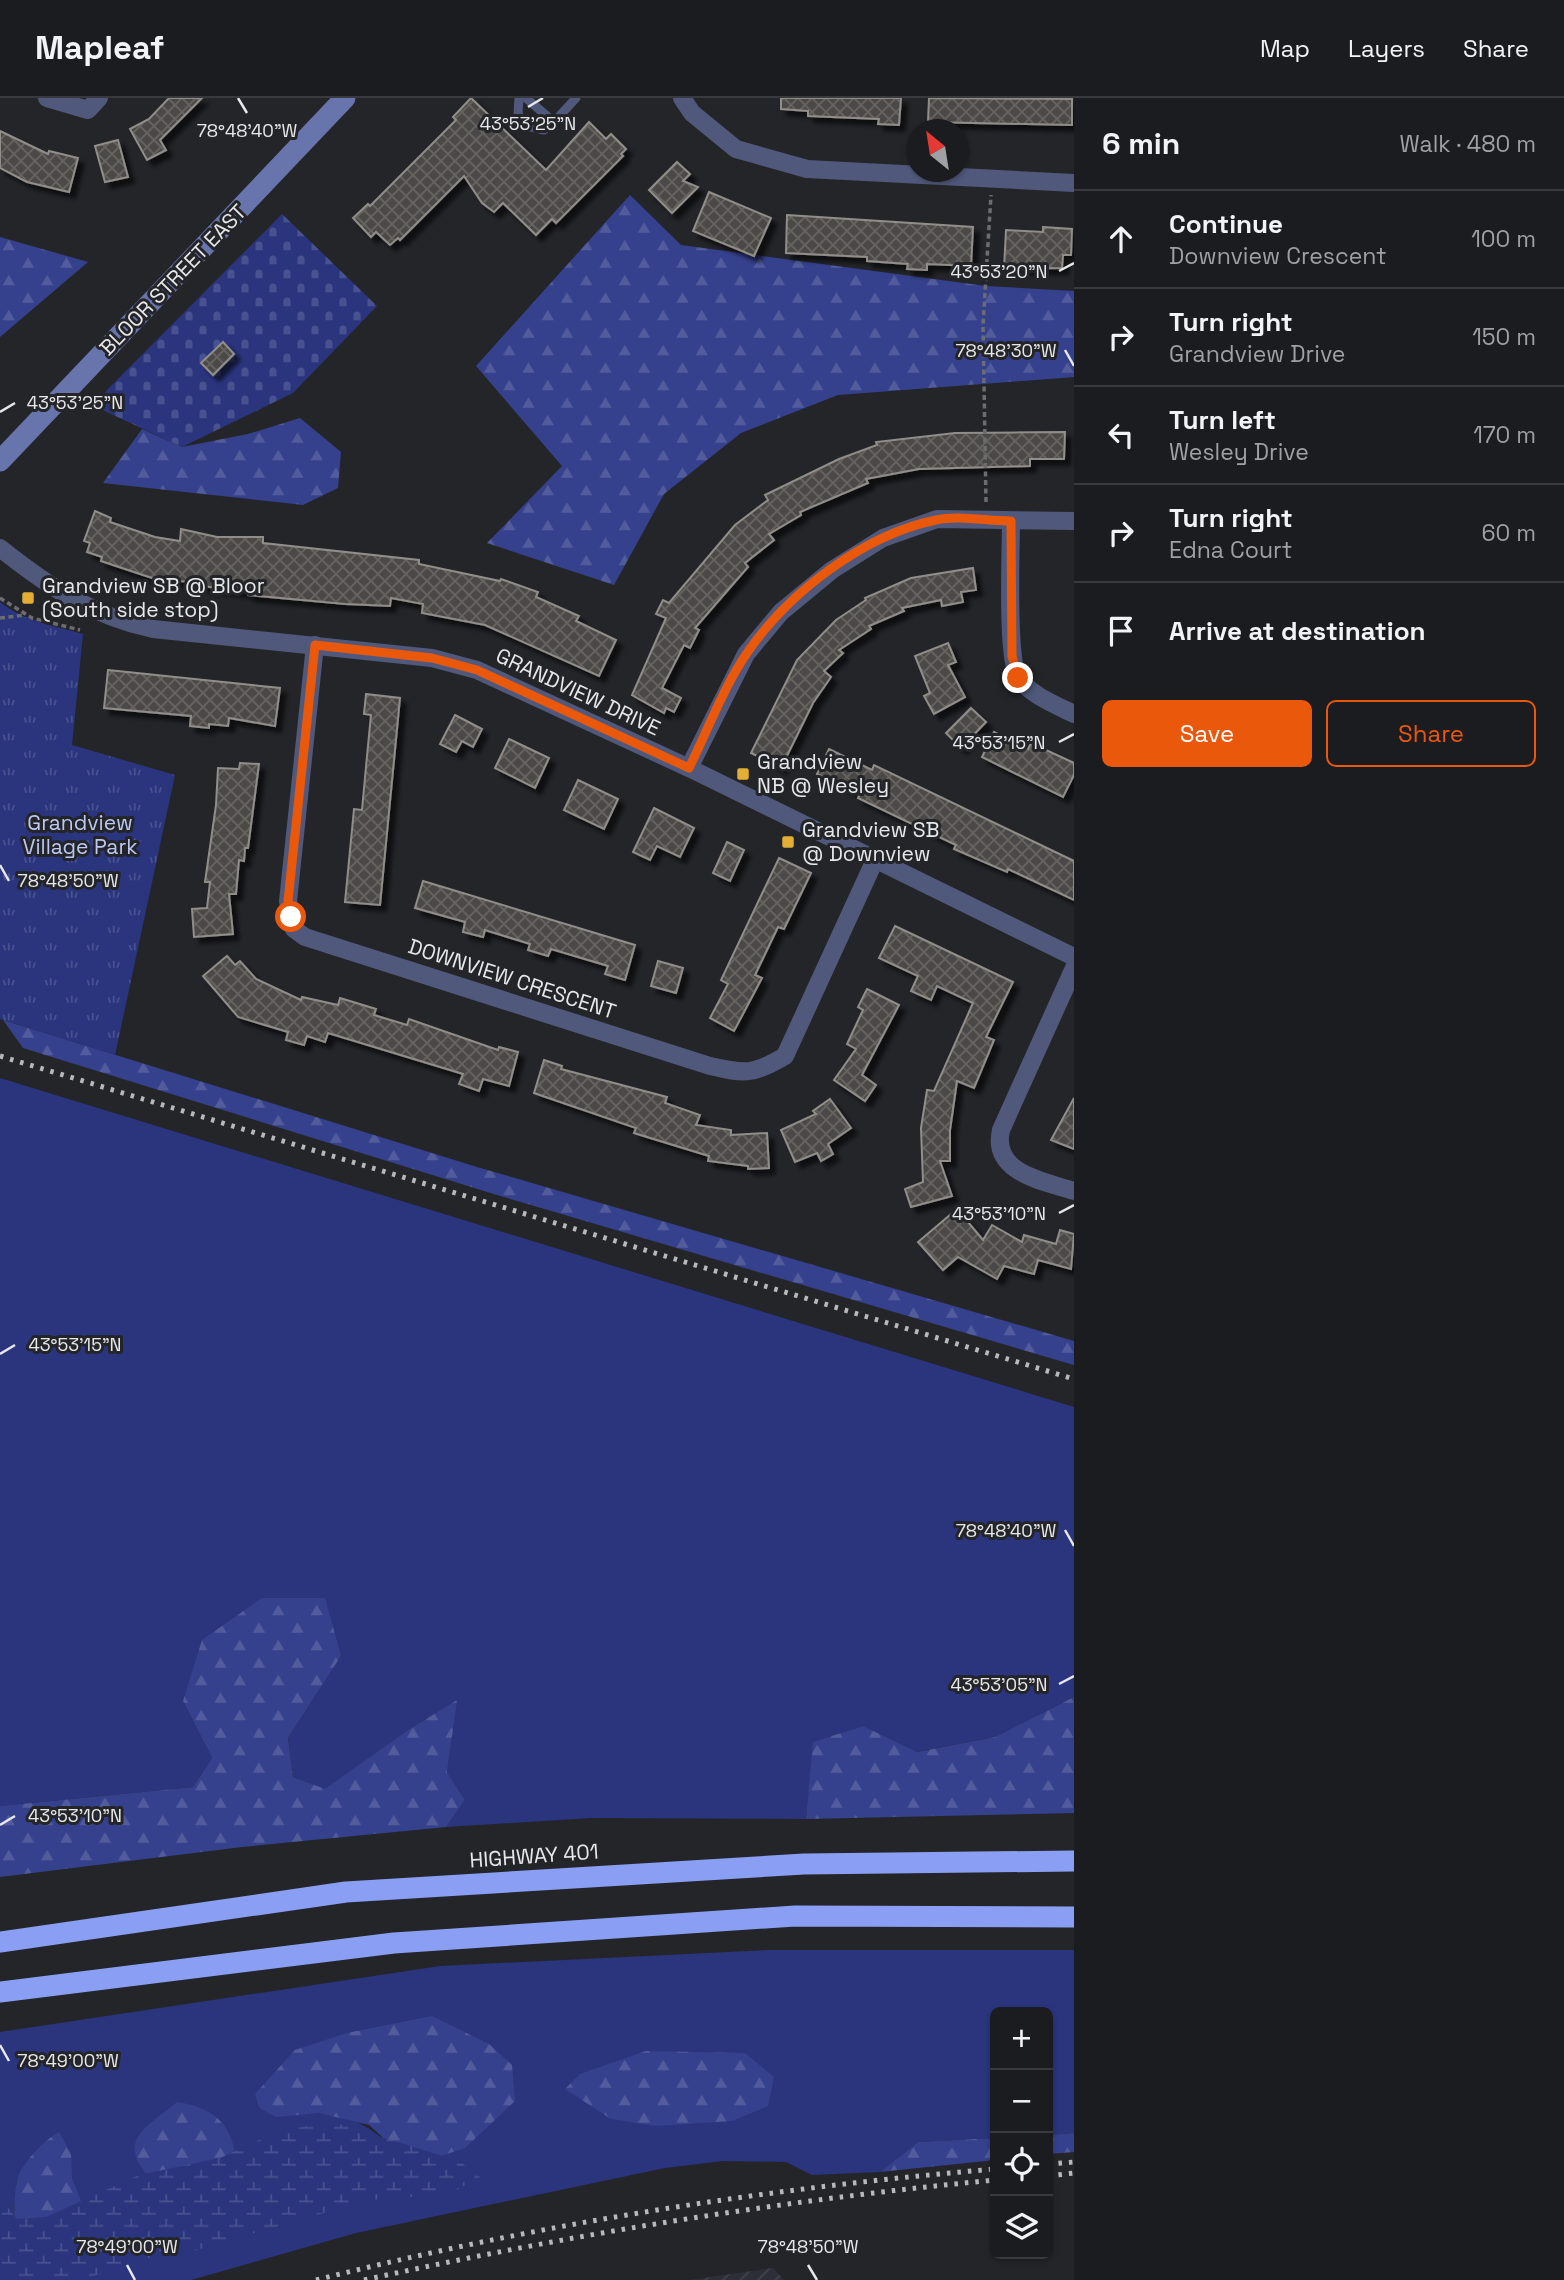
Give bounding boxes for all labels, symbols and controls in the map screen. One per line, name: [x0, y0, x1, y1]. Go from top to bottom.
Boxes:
text: Mapleaf: [35, 27, 164, 69]
text: Map: [1260, 33, 1310, 64]
text: Layers: [1348, 33, 1425, 64]
text: Share: [1463, 33, 1529, 64]
text: 43°53'25"N: [480, 112, 576, 135]
text: 78°48'40"W: [197, 119, 298, 142]
north arrow: [906, 119, 969, 182]
text: 6 min: [1102, 124, 1180, 163]
text: Walk · 480 m: [1400, 129, 1536, 159]
street label: BLOOR STREET EAST: [93, 198, 252, 361]
text: Continue: [1169, 207, 1283, 241]
icon: ahead: [1102, 220, 1140, 258]
text: 100 m: [1471, 224, 1536, 254]
text: Downview Crescent: [1169, 241, 1387, 271]
text: 43°53'20"N: [950, 260, 1048, 283]
text: Turn right: [1169, 305, 1293, 339]
icon: right: [1102, 318, 1140, 356]
text: 150 m: [1472, 322, 1536, 352]
text: 78°48'30"W: [956, 339, 1057, 362]
text: Grandview Drive: [1169, 339, 1345, 369]
text: 43°53'25"N: [27, 391, 123, 414]
text: Turn left: [1169, 403, 1276, 437]
icon: left: [1102, 416, 1140, 454]
text: 170 m: [1473, 420, 1536, 450]
text: Wesley Drive: [1169, 437, 1309, 467]
text: Turn right: [1169, 501, 1293, 535]
icon: right: [1102, 514, 1140, 552]
text: 60 m: [1481, 518, 1536, 548]
text: Edna Court: [1169, 535, 1292, 565]
place label: Grandview SB @ Bloor (South side stop): [42, 572, 265, 623]
marker: Grandview SB @ Bloor (South side stop): [20, 590, 36, 606]
icon: arrive: [1102, 612, 1140, 650]
text: Arrive at destination: [1169, 614, 1426, 648]
street label: GRANDVIEW DRIVE: [492, 642, 665, 742]
route end: [1002, 662, 1033, 693]
button: Save: [1102, 700, 1312, 767]
button: Share: [1326, 700, 1536, 767]
text: 43°53'15"N: [952, 731, 1046, 754]
place label: Grandview NB @ Wesley: [757, 748, 889, 799]
marker: Grandview NB @ Wesley: [735, 766, 751, 782]
park label: Grandview Village Park: [22, 809, 138, 860]
place label: Grandview SB @ Downview: [802, 816, 939, 867]
marker: Grandview SB @ Downview: [780, 834, 796, 850]
text: 78°48'50"W: [18, 869, 119, 892]
route start: [275, 901, 306, 932]
street label: DOWNVIEW CRESCENT: [405, 932, 619, 1025]
text: 43°53'10"N: [952, 1202, 1046, 1225]
text: 43°53'15"N: [28, 1333, 122, 1356]
text: 78°48'40"W: [956, 1519, 1057, 1542]
text: 43°53'05"N: [950, 1673, 1048, 1696]
text: 43°53'10"N: [28, 1804, 122, 1827]
street label: HIGHWAY 401: [469, 1838, 599, 1873]
map controls: [990, 2007, 1053, 2259]
button: +: [990, 2007, 1053, 2070]
text: 78°49'00"W: [17, 2049, 119, 2072]
button: −: [990, 2070, 1053, 2133]
button: locate: [990, 2133, 1053, 2196]
button: layers: [990, 2196, 1053, 2259]
text: 78°49'00"W: [76, 2235, 178, 2258]
text: 78°48'50"W: [758, 2235, 859, 2258]

